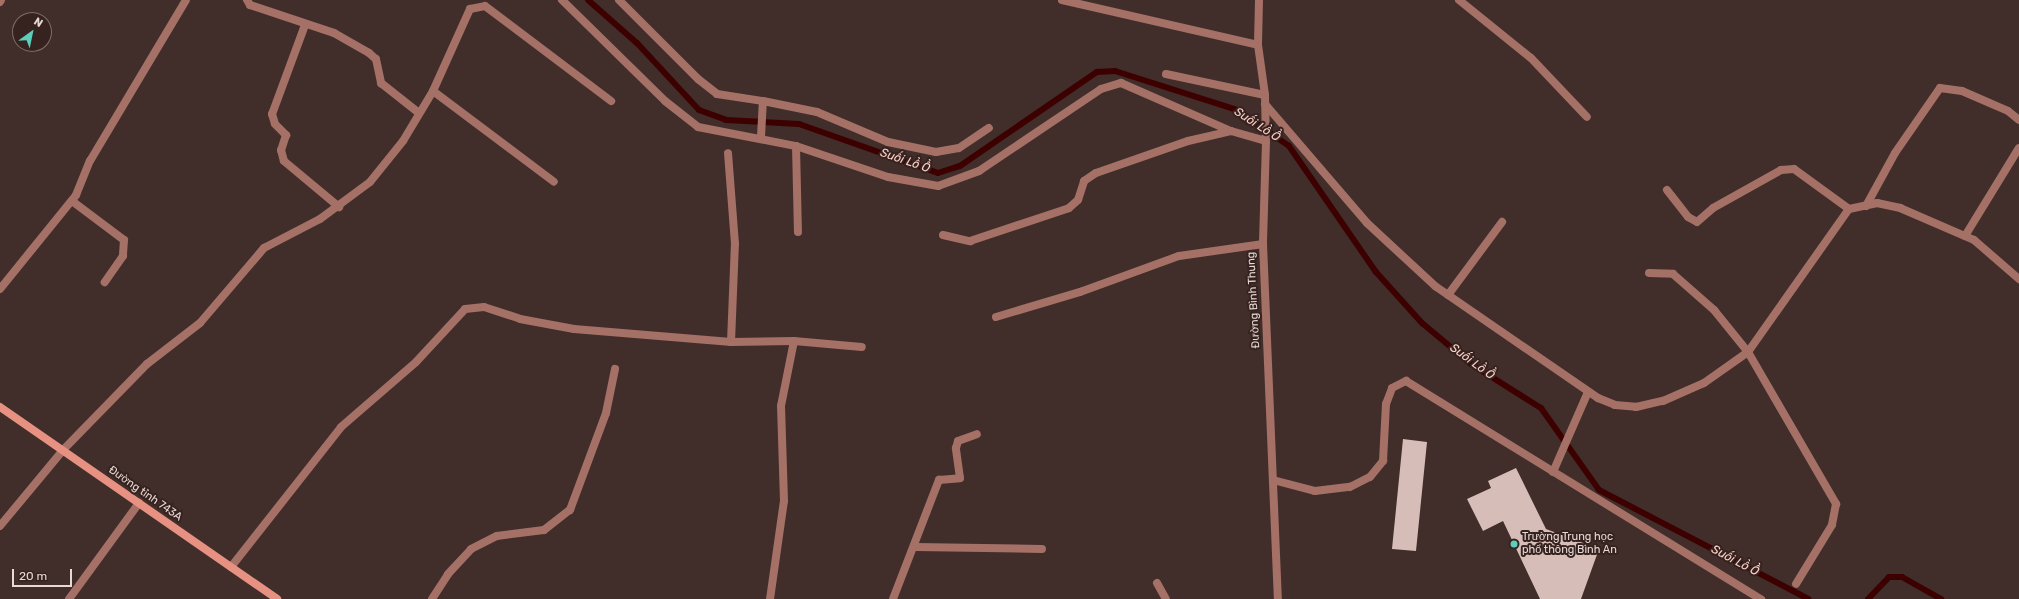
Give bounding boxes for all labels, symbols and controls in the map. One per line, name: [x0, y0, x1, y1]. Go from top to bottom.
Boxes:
north arrow: [12, 12, 52, 52]
text: N: [31, 15, 45, 30]
water label: Suối Lồ Ồ: [1231, 105, 1283, 145]
water label: Suối Lồ Ồ: [878, 146, 932, 176]
street label: Đường Bình Thung: [1245, 251, 1263, 349]
water label: Suối Lồ Ồ: [1447, 341, 1497, 383]
street label: Đường tỉnh 743A: [106, 464, 184, 524]
place label: Trường Trung học phổ thông Bình An: [1522, 531, 1617, 557]
marker: Trường Trung học phổ thông Bình An: [1509, 539, 1519, 549]
water label: Suối Lồ Ồ: [1709, 542, 1761, 580]
scale bar: [14, 561, 74, 587]
text: 20 m: [19, 569, 47, 583]

